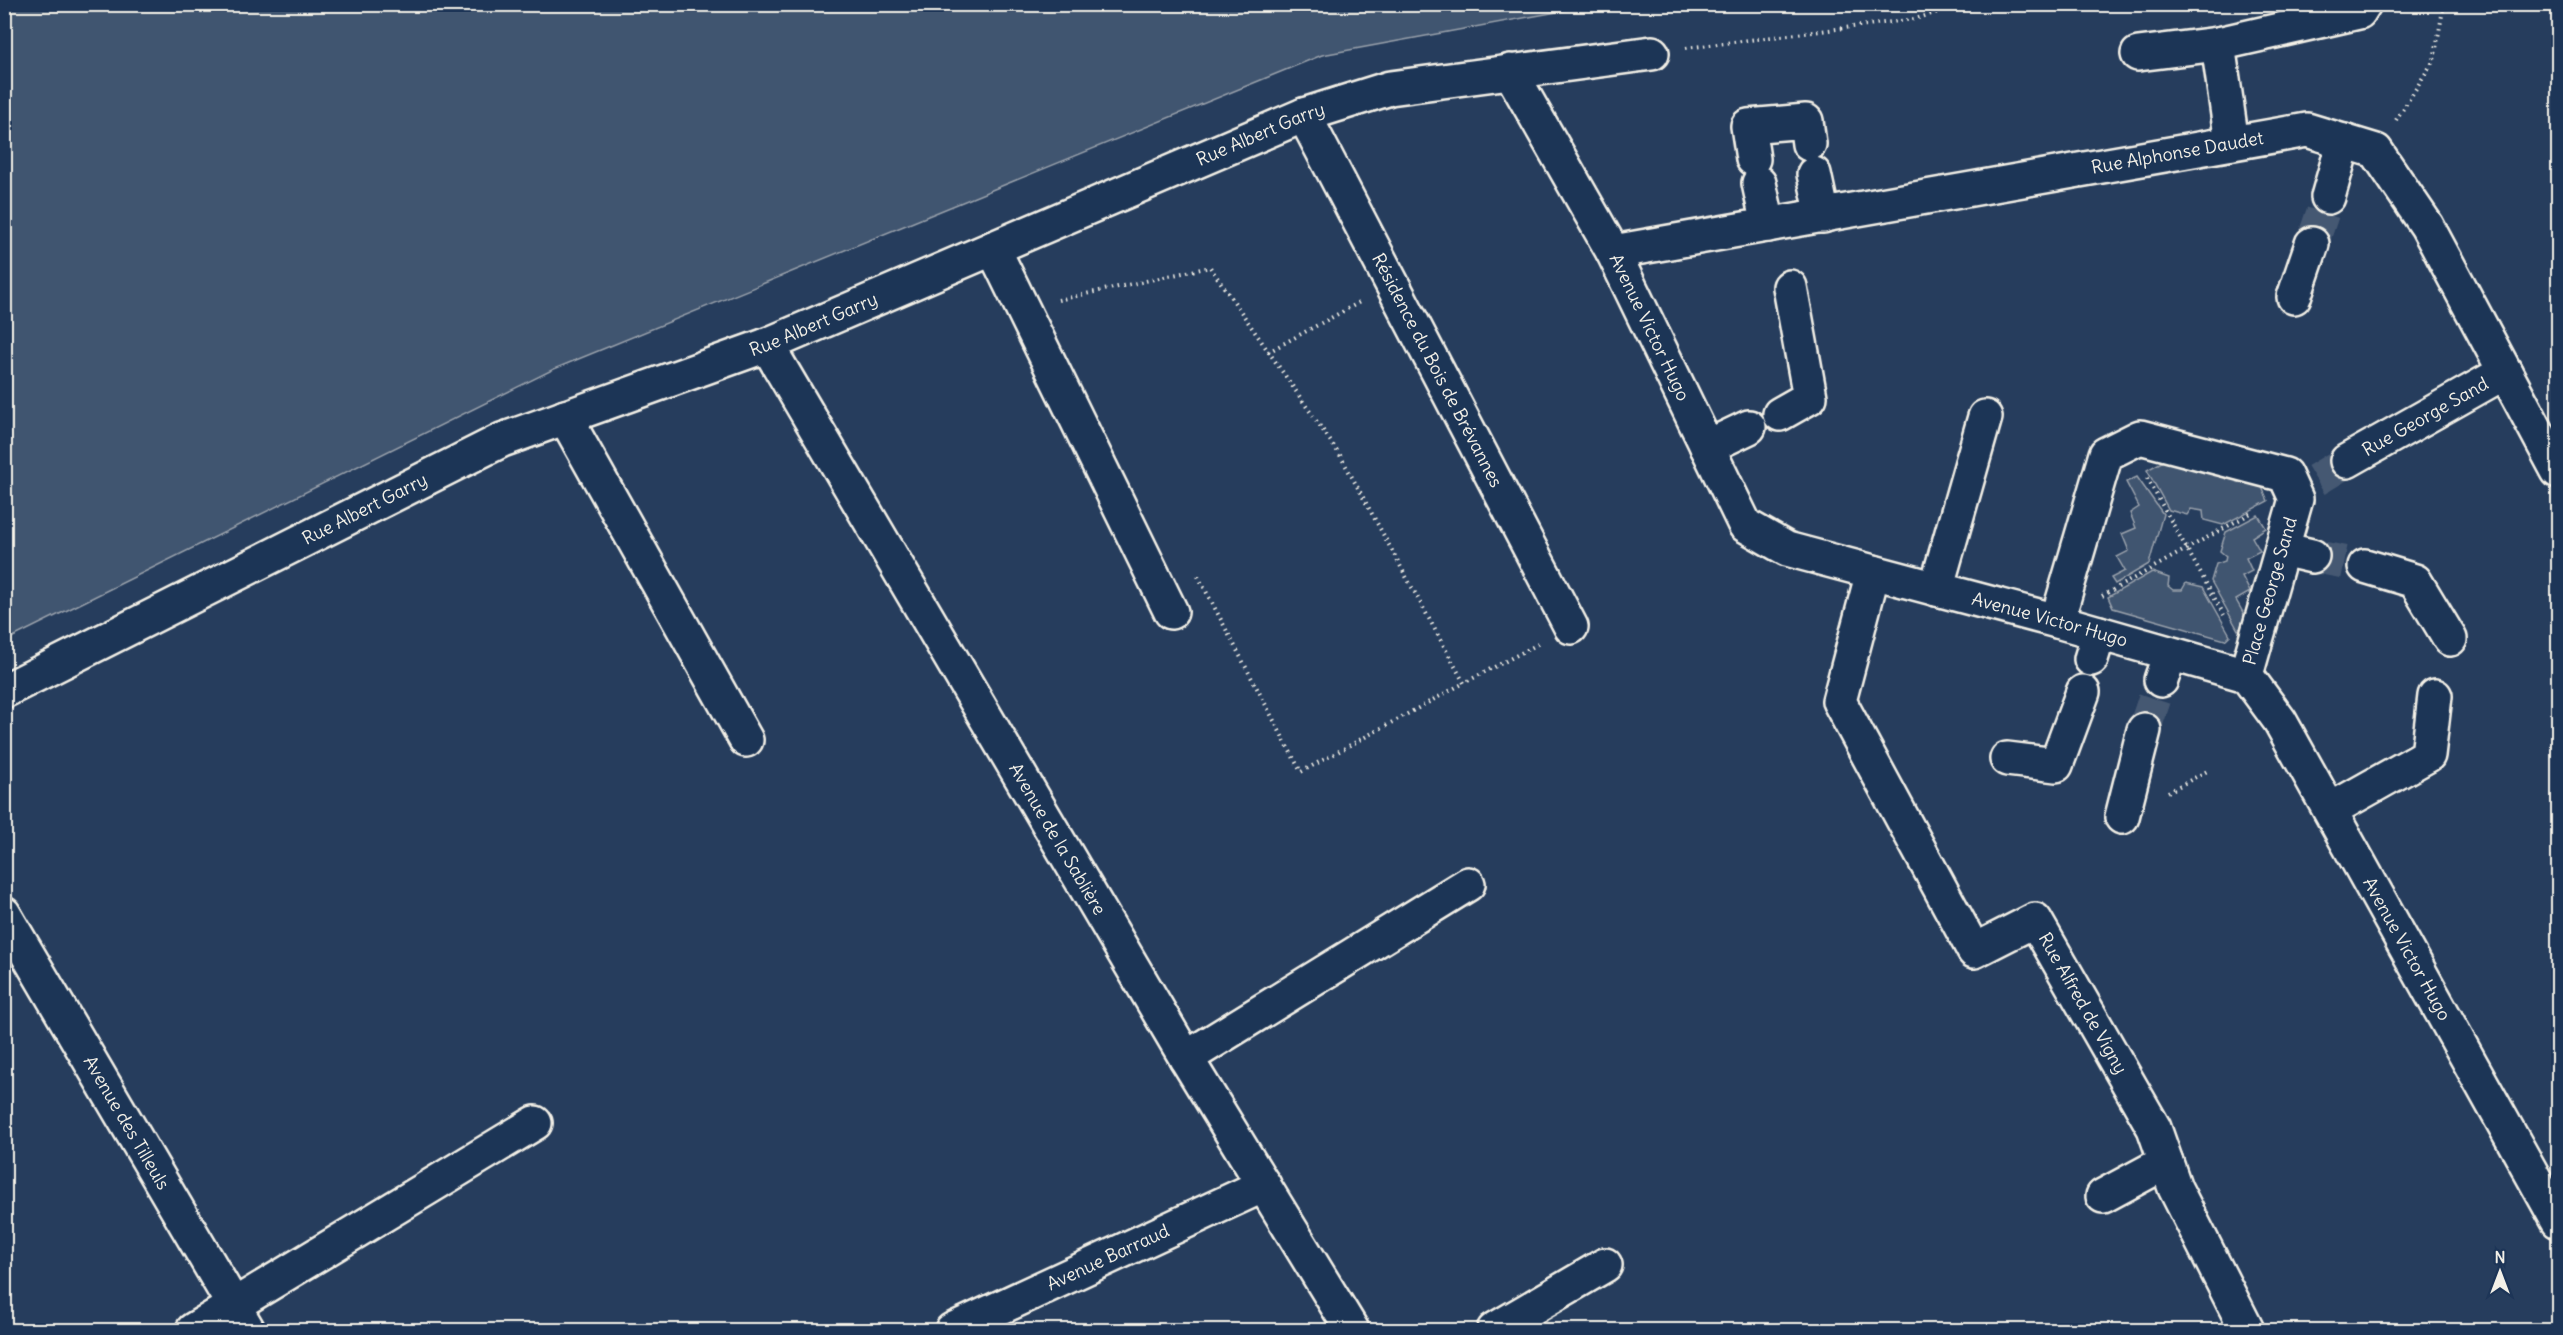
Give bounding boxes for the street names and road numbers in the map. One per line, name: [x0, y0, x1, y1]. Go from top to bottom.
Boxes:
street label: Rue Albert Garry: [1193, 97, 1327, 171]
street label: Rue Alphonse Daudet: [2089, 126, 2265, 179]
street label: Résidence du Bois de Brévannes: [1367, 249, 1508, 491]
street label: Avenue Victor Hugo: [1605, 250, 1695, 404]
street label: Rue Albert Garry: [746, 287, 881, 361]
street label: Rue George Sand: [2358, 372, 2493, 461]
street label: Rue Albert Garry: [298, 468, 431, 550]
street label: Place George Sand: [2237, 514, 2302, 668]
street label: Avenue Victor Hugo: [1970, 587, 2130, 652]
street label: Avenue de la Sablière: [1004, 759, 1111, 919]
street label: Avenue Victor Hugo: [2358, 873, 2456, 1025]
street label: Rue Alfred de Vigny: [2034, 928, 2133, 1078]
street label: Avenue des Tilleuls: [79, 1051, 175, 1194]
street label: Avenue Barraud: [1043, 1219, 1173, 1295]

